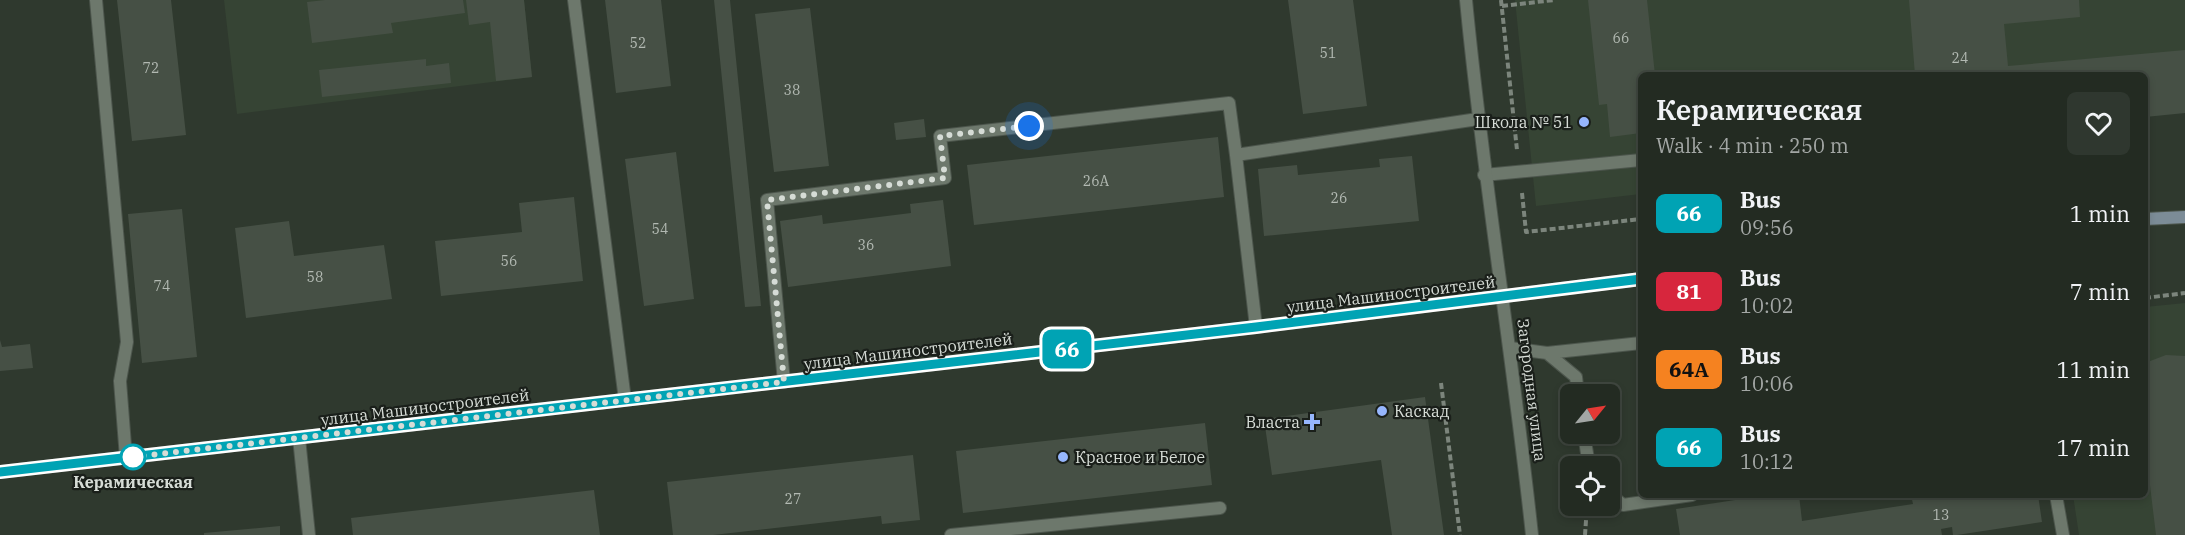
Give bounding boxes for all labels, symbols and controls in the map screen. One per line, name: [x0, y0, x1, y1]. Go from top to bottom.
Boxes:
house number: 66: [1613, 29, 1629, 47]
house number: 52: [630, 34, 646, 52]
house number: 51: [1320, 44, 1336, 62]
house number: 24: [1952, 49, 1968, 67]
house number: 72: [143, 59, 159, 77]
house number: 38: [784, 81, 800, 99]
text: Керамическая: [1656, 91, 1862, 128]
button: heart: [2067, 92, 2130, 155]
your location: [1014, 111, 1044, 141]
place label: Школа № 51: [1475, 112, 1572, 132]
marker: Школа № 51: [1577, 115, 1591, 129]
text: Walk · 4 min · 250 m: [1656, 132, 1849, 159]
house number: 26А: [1083, 172, 1110, 190]
text: Bus: [1740, 185, 1781, 214]
house number: 26: [1331, 189, 1347, 207]
text: 66: [1676, 199, 1702, 227]
text: 1 min: [2070, 199, 2130, 228]
text: 09:56: [1740, 214, 1794, 241]
house number: 54: [652, 220, 668, 238]
house number: 36: [858, 236, 874, 254]
house number: 56: [501, 252, 517, 270]
text: Bus: [1740, 263, 1781, 292]
house number: 58: [307, 268, 323, 286]
street label: улица Машиностроителей: [1286, 271, 1496, 317]
house number: 74: [154, 277, 170, 295]
text: 81: [1676, 277, 1702, 305]
text: 7 min: [2070, 277, 2130, 306]
text: 10:02: [1740, 292, 1794, 319]
street label: Загородная улица: [1513, 318, 1551, 463]
street label: улица Машиностроителей: [803, 328, 1013, 374]
line badge: 66: [1040, 330, 1094, 368]
text: 66: [1054, 335, 1080, 363]
text: Bus: [1740, 341, 1781, 370]
text: 64А: [1669, 355, 1709, 383]
text: 11 min: [2057, 355, 2130, 384]
text: 10:06: [1740, 370, 1794, 397]
street label: улица Машиностроителей: [320, 384, 530, 430]
north arrow: [1560, 384, 1620, 444]
map controls: [1560, 384, 1620, 516]
place label: Каскад: [1394, 401, 1450, 421]
marker: Каскад: [1375, 404, 1389, 418]
place label: Власта: [1246, 412, 1300, 432]
marker: Власта: [1305, 415, 1319, 429]
text: Bus: [1740, 419, 1781, 448]
text: 66: [1676, 433, 1702, 461]
text: 17 min: [2057, 433, 2130, 462]
marker: Керамическая: [120, 444, 146, 470]
place label: Красное и Белое: [1075, 447, 1205, 467]
text: 10:12: [1740, 448, 1794, 475]
marker: Красное и Белое: [1056, 450, 1070, 464]
button: locate: [1560, 456, 1620, 516]
place label: Керамическая: [73, 472, 193, 492]
house number: 27: [785, 490, 801, 508]
house number: 13: [1933, 506, 1949, 524]

